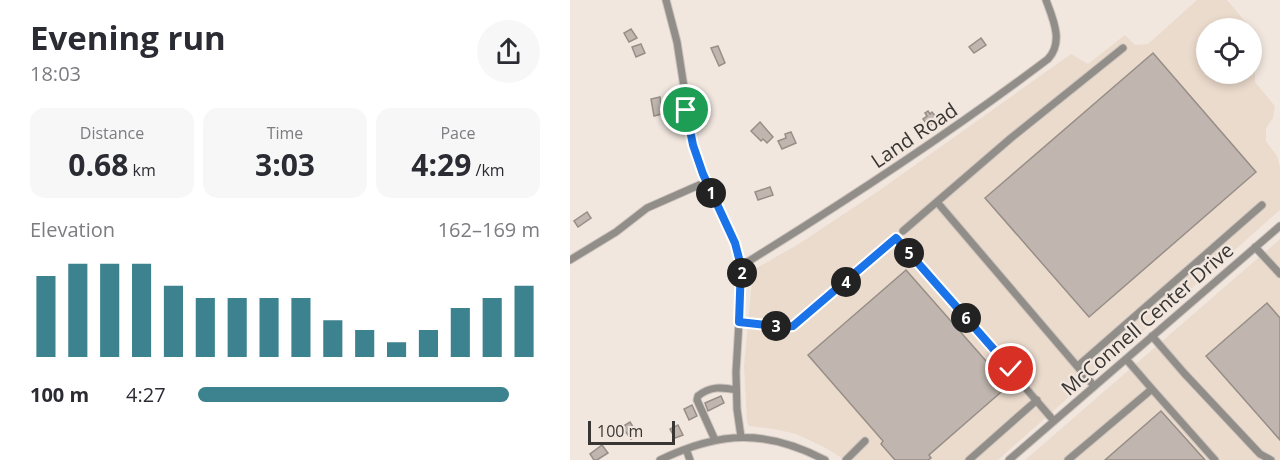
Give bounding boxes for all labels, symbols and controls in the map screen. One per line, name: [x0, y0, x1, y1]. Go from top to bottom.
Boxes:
text: Evening run: [30, 15, 226, 60]
map controls: [1196, 18, 1262, 84]
button: locate: [1196, 18, 1262, 84]
button: share: [477, 20, 540, 83]
text: 18:03: [30, 60, 81, 87]
pin: [660, 84, 711, 135]
icon: arrive: [669, 93, 702, 126]
street label: Land Road: [865, 96, 963, 174]
text: Distance: [80, 122, 144, 144]
text: Time: [267, 122, 303, 144]
text: Pace: [440, 122, 476, 144]
text: 0.68: [68, 144, 128, 185]
text: 3:03: [255, 144, 315, 185]
text: 4:29: [411, 144, 471, 185]
text: km: [128, 159, 156, 181]
text: /km: [471, 159, 505, 181]
pin: 1: [696, 178, 726, 208]
text: 1: [706, 182, 716, 204]
text: Elevation: [30, 216, 115, 243]
text: 162–169 m: [438, 216, 540, 243]
street label: McConnell Center Drive: [1055, 237, 1239, 401]
pin: 5: [894, 238, 924, 268]
text: 5: [904, 242, 914, 264]
pin: 2: [727, 258, 757, 288]
text: 2: [737, 262, 747, 284]
pin: 4: [831, 267, 861, 297]
text: 4: [841, 271, 851, 293]
pin: 6: [951, 303, 981, 333]
text: 6: [961, 307, 971, 329]
pin: 3: [761, 311, 791, 341]
text: 3: [771, 315, 781, 337]
pin: [985, 343, 1036, 394]
icon: check: [994, 352, 1027, 385]
text: 100 m: [30, 381, 89, 408]
text: 4:27: [126, 381, 166, 408]
scale bar: [588, 418, 675, 446]
text: 100 m: [597, 420, 643, 442]

